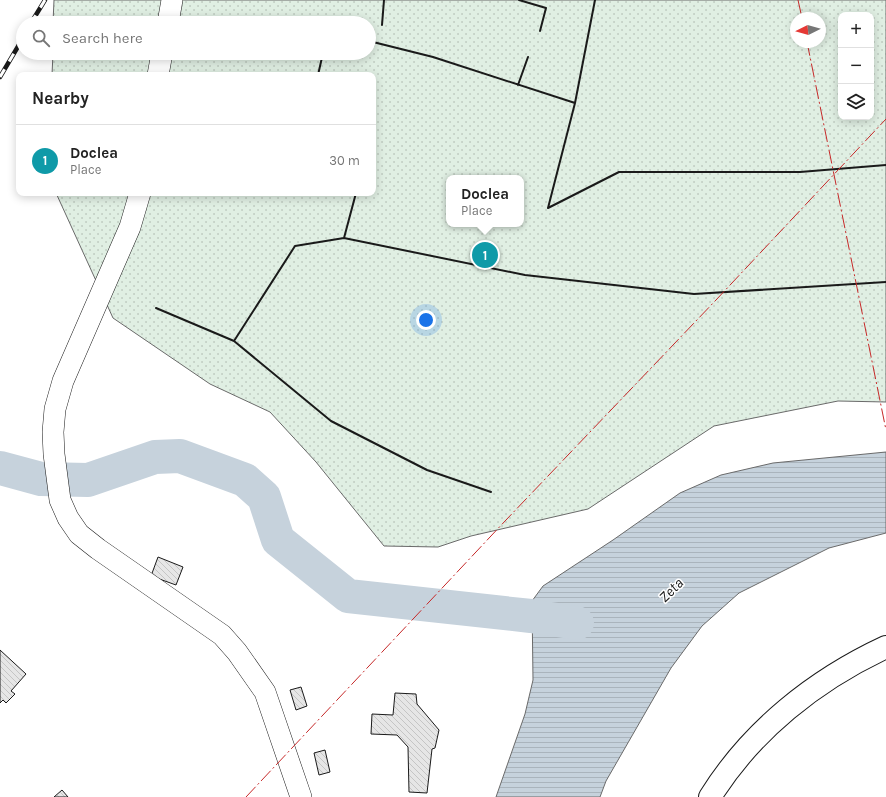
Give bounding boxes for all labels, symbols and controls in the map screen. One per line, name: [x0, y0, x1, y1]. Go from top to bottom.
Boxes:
north arrow: [790, 12, 826, 48]
map controls: [838, 12, 874, 120]
button: +: [838, 12, 874, 48]
search box: [16, 16, 376, 60]
icon: search: [30, 27, 52, 49]
text: Search here: [62, 29, 143, 47]
button: −: [838, 48, 874, 84]
button: layers: [838, 84, 874, 120]
text: Nearby: [32, 88, 89, 108]
text: Doclea: [70, 144, 118, 162]
text: 1: [43, 153, 47, 168]
text: 30 m: [329, 153, 360, 168]
text: Place: [70, 162, 101, 177]
popup: [446, 175, 524, 227]
text: Doclea: [461, 185, 509, 203]
text: Place: [461, 203, 492, 218]
pin: 1: [472, 240, 498, 270]
your location: [416, 310, 436, 330]
water label: Zeta: [655, 574, 687, 606]

